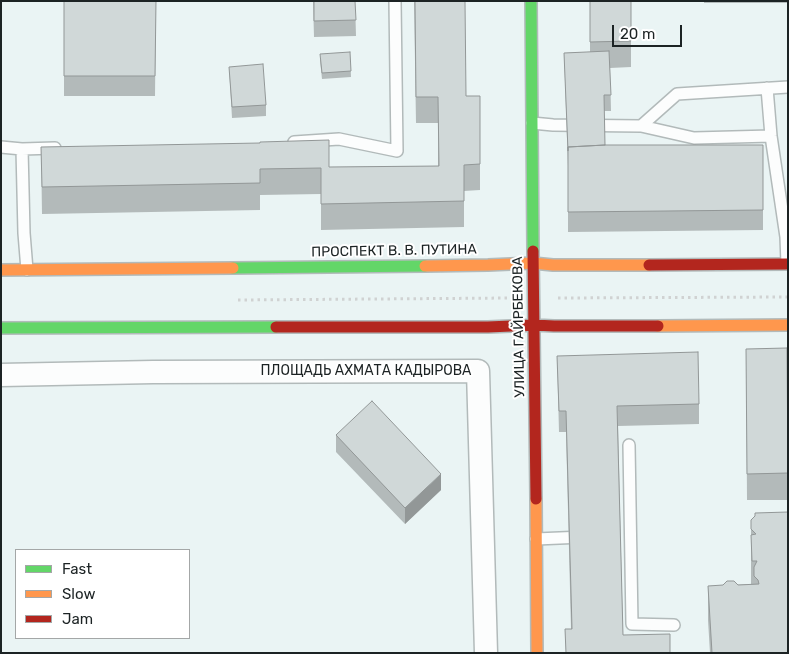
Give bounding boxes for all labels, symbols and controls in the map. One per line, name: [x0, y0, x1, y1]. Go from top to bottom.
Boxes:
scale bar: [614, 15, 684, 47]
text: 20 m: [620, 25, 655, 43]
street label: ПРОСПЕКТ В. В. ПУТИНА: [311, 241, 477, 261]
street label: УЛИЦА ГАЙРБЕКОВА: [509, 256, 529, 398]
street label: ПЛОЩАДЬ АХМАТА КАДЫРОВА: [261, 363, 471, 379]
legend: [15, 549, 190, 639]
text: Fast: [62, 560, 92, 578]
text: Slow: [62, 585, 95, 603]
text: Jam: [62, 610, 93, 628]

